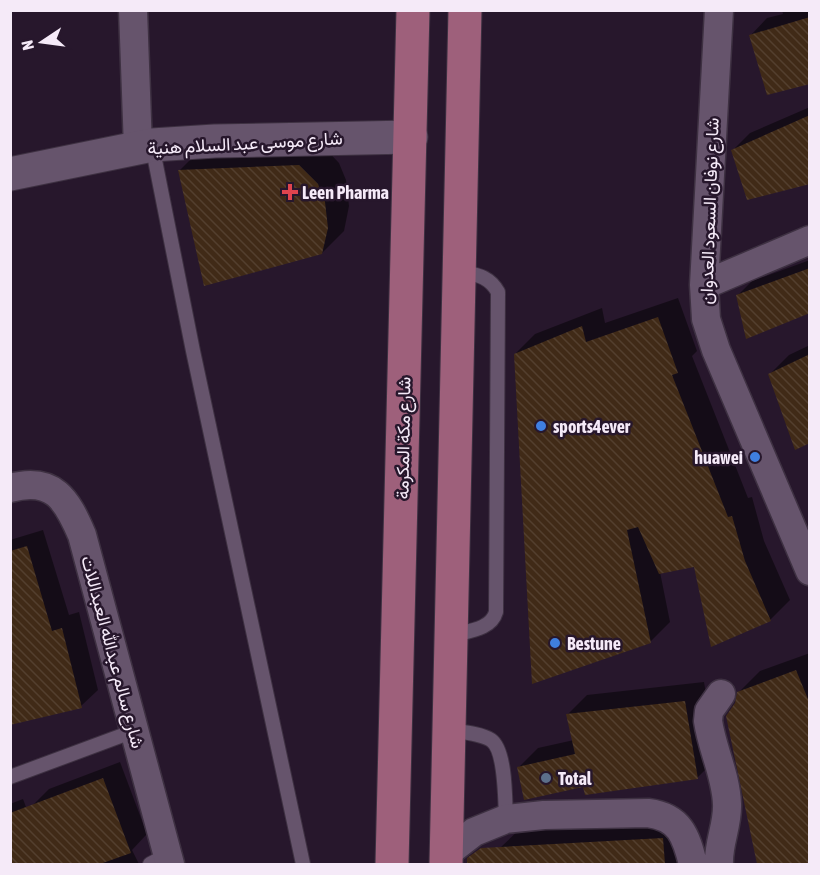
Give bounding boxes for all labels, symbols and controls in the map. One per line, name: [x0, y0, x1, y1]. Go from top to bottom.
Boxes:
north arrow: [12, 12, 72, 72]
text: N: [18, 39, 37, 52]
street label: شارع نوفان السعود العدوان: [695, 117, 725, 305]
street label: شارع موسى عبد السلام هنية: [147, 127, 343, 161]
place label: Leen Pharma: [302, 182, 389, 203]
marker: Leen Pharma: [283, 185, 297, 199]
street label: شارع مكة المكرمة: [391, 377, 417, 500]
place label: sports4ever: [553, 416, 631, 437]
marker: sports4ever: [534, 419, 548, 433]
place label: huawei: [694, 447, 743, 468]
marker: huawei: [748, 450, 762, 464]
street label: شارع سالم عبدالله العبداللات: [75, 553, 149, 751]
place label: Bestune: [567, 633, 621, 654]
marker: Bestune: [548, 636, 562, 650]
place label: Total: [558, 768, 592, 789]
marker: Total: [539, 771, 553, 785]

